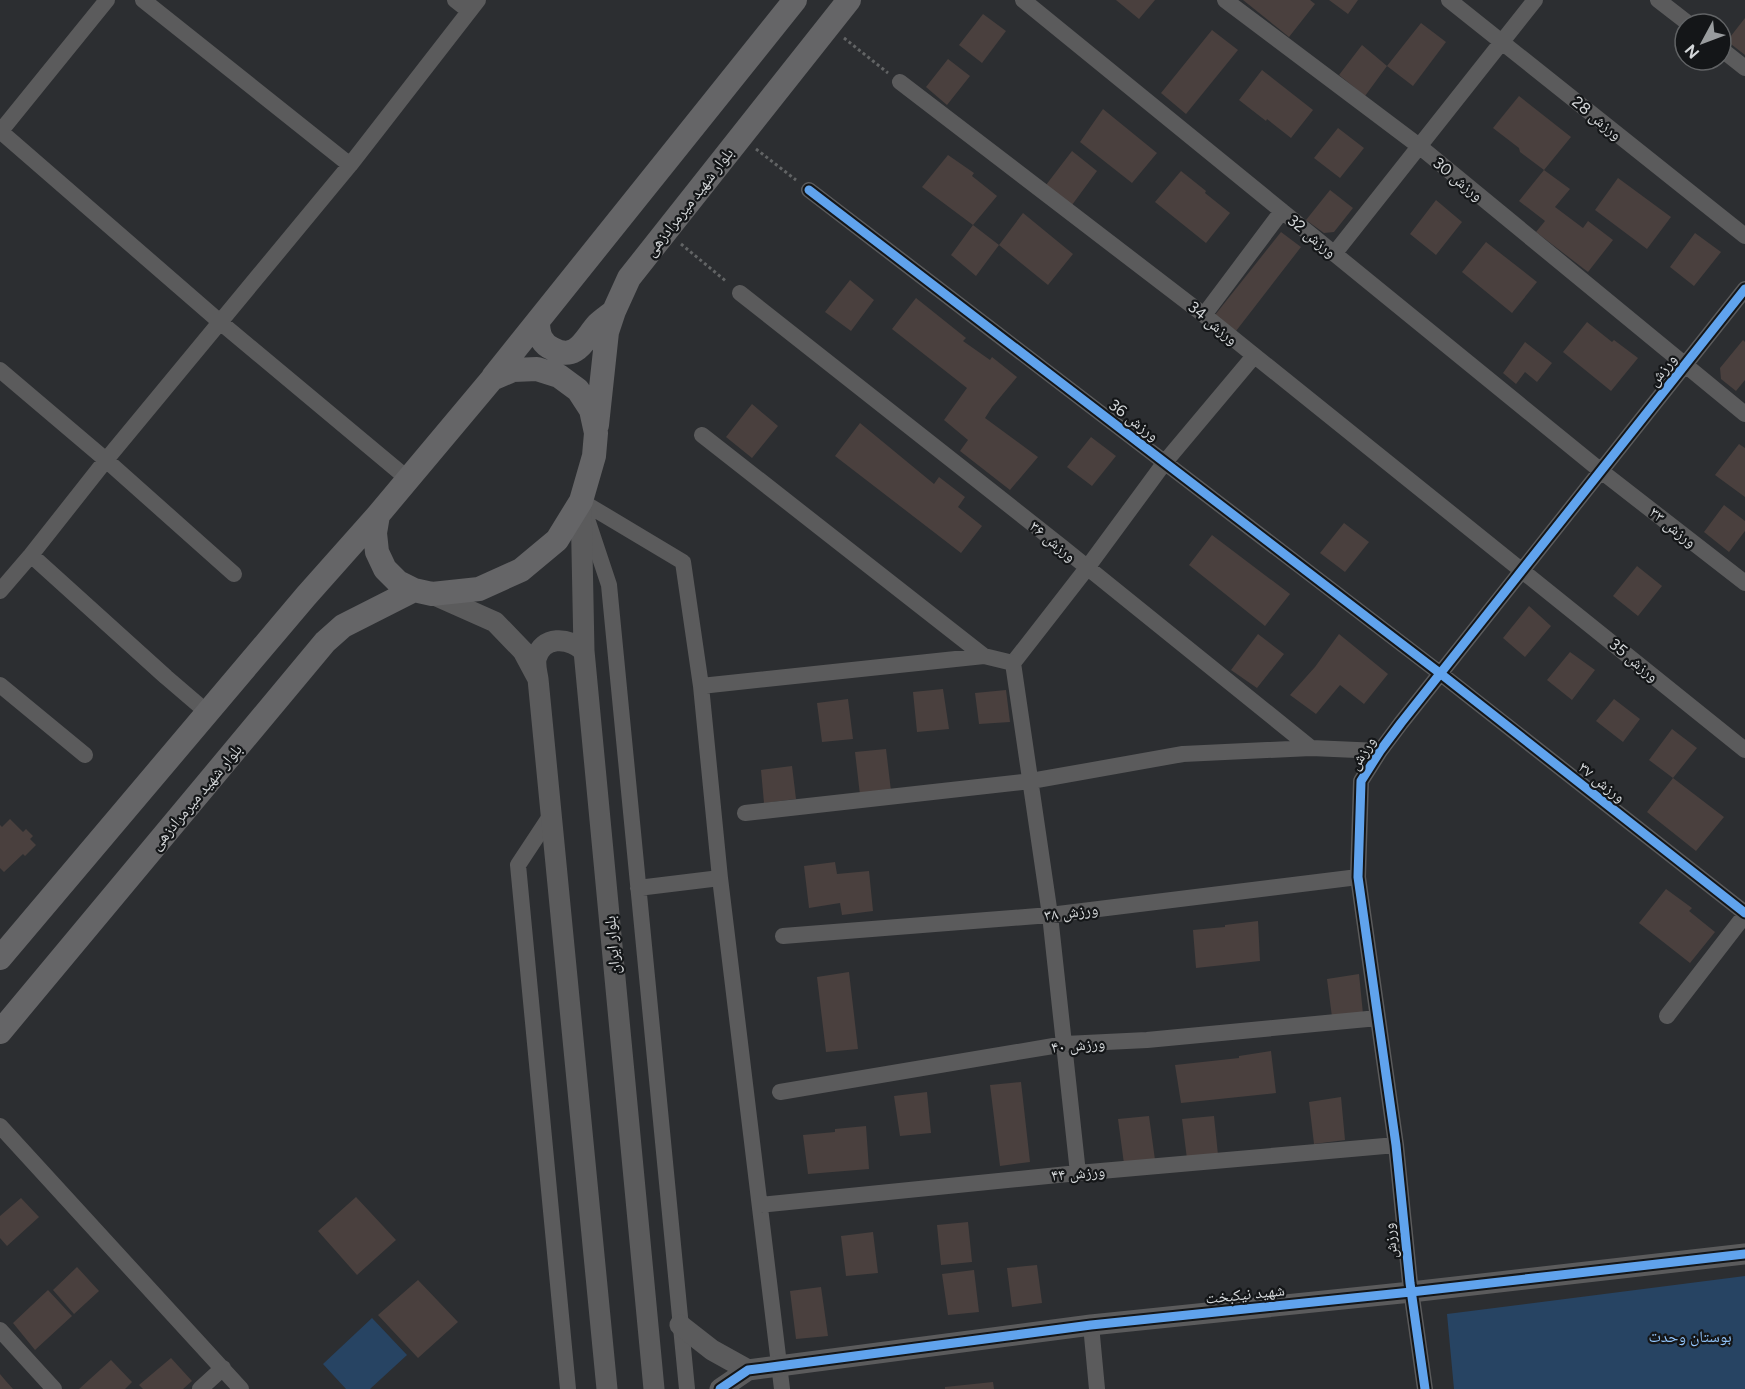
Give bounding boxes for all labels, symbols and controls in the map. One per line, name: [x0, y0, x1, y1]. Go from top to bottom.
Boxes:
north arrow: [1673, 12, 1733, 72]
text: N: [1681, 41, 1703, 62]
street label: ورزش 28: [1568, 92, 1626, 145]
street label: بلوار شهید میرمرادزهی: [641, 144, 738, 261]
street label: ورزش 30: [1428, 153, 1487, 206]
street label: ورزش 32: [1283, 210, 1340, 262]
street label: ورزش 34: [1184, 297, 1242, 350]
street label: ورزش: [1643, 350, 1681, 391]
street label: ورزش 36: [1105, 395, 1163, 446]
street label: ورزش ۳۳: [1645, 503, 1700, 552]
street label: ورزش ۳۶: [1025, 517, 1080, 566]
street label: ورزش 35: [1605, 634, 1662, 686]
street label: ورزش: [1344, 733, 1380, 774]
street label: بلوار شهید میرمرادزهی: [146, 740, 247, 855]
street label: ورزش ۳۷: [1574, 758, 1629, 807]
street label: ورزش ۳۸: [1043, 899, 1099, 926]
street label: بلوار ایران: [600, 915, 625, 975]
street label: ورزش ۴۰: [1050, 1033, 1106, 1058]
street label: ورزش ۴۴: [1050, 1161, 1106, 1186]
street label: ورزش: [1379, 1222, 1402, 1260]
street label: شهید نیکبخت: [1204, 1280, 1286, 1308]
park label: بوستان وحدت: [1648, 1327, 1732, 1347]

